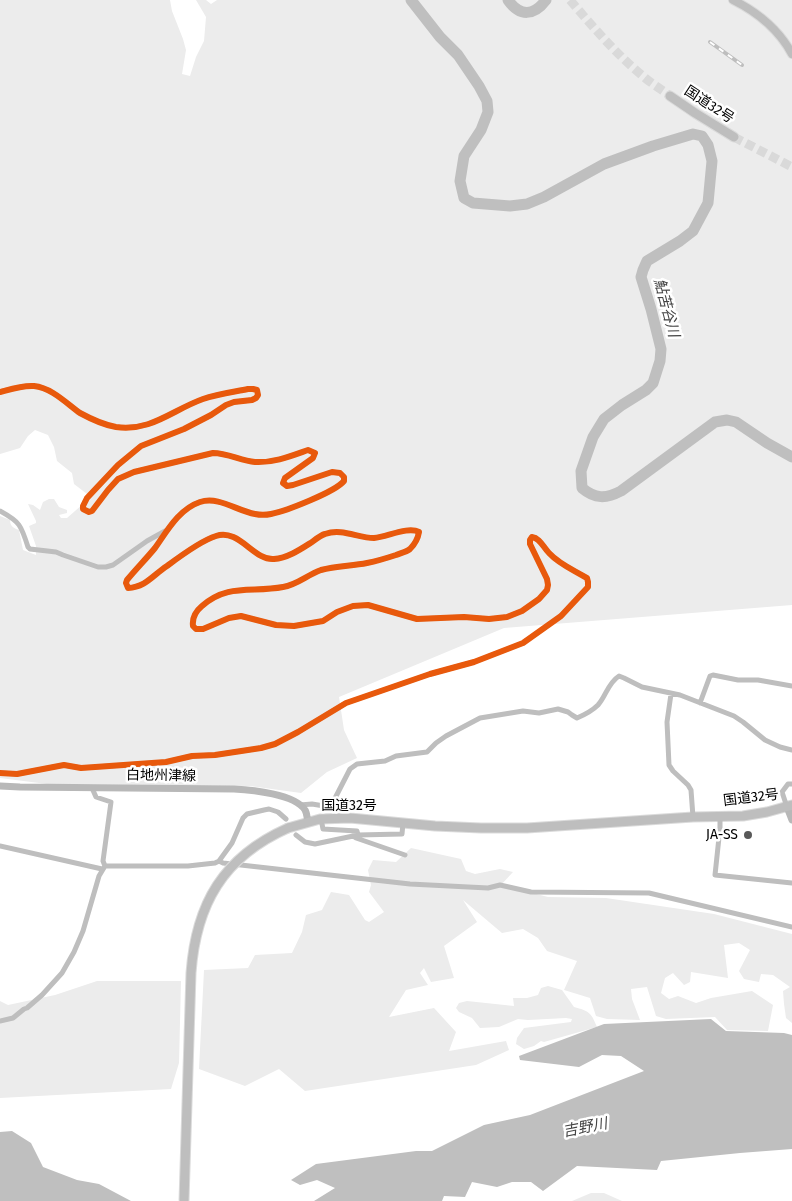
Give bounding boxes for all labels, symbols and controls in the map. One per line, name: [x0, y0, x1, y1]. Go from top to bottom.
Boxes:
street label: 国道32号: [681, 83, 737, 127]
water label: 鮎苦谷川: [650, 277, 682, 339]
street label: 白地州津線: [126, 767, 196, 785]
street label: 国道32号: [722, 786, 780, 810]
street label: 国道32号: [321, 798, 377, 814]
place label: JA-SS: [706, 827, 738, 843]
marker: JA-SS: [742, 829, 754, 841]
water label: 吉野川: [561, 1115, 609, 1141]

